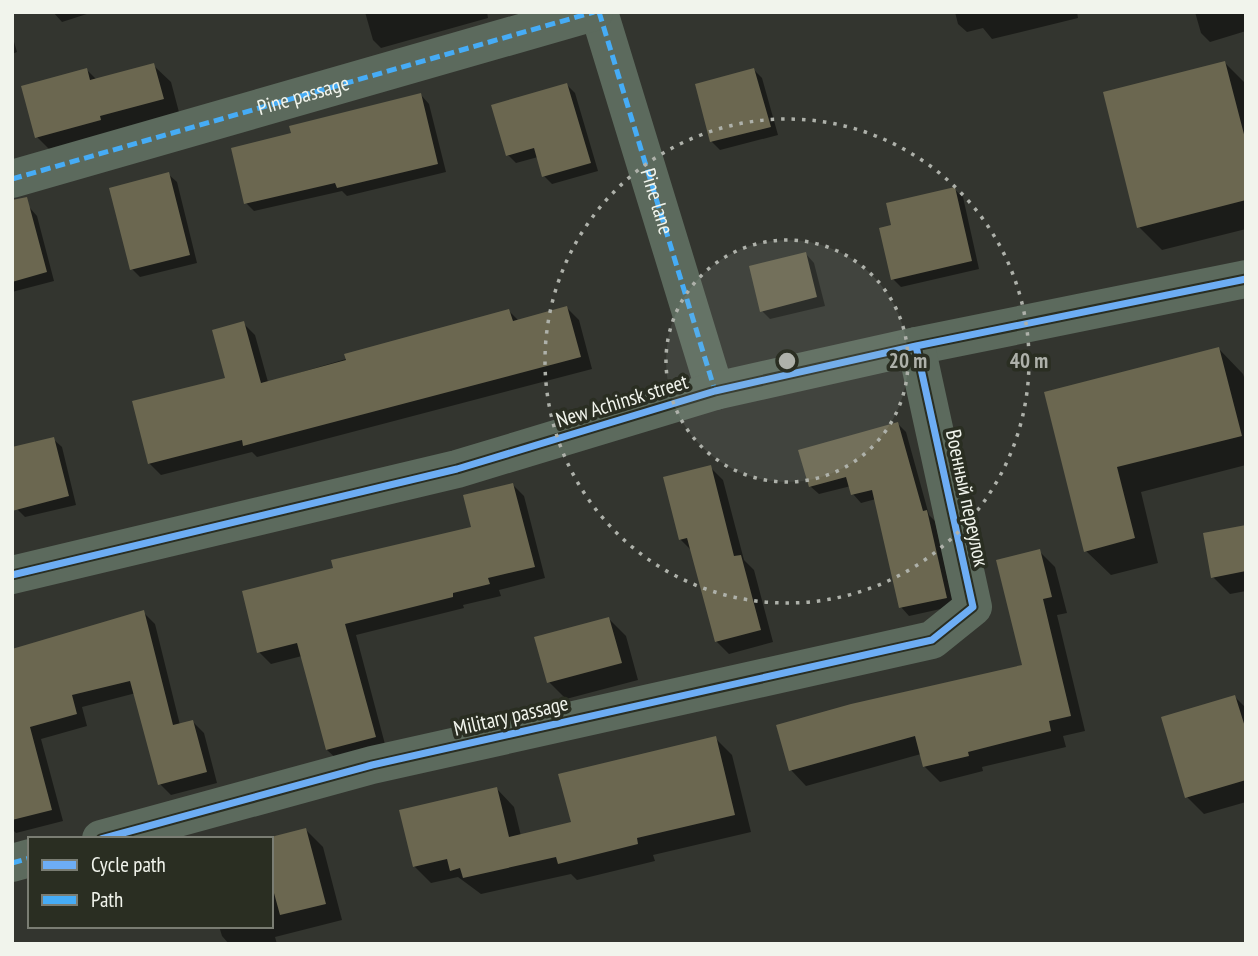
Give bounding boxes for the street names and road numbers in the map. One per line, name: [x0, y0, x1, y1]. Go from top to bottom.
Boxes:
street label: Pine passage: [254, 69, 352, 121]
street label: Pine lane: [635, 165, 680, 237]
street label: New Achinsk street: [553, 368, 691, 433]
street label: Военный переулок: [940, 427, 995, 569]
street label: Military passage: [451, 689, 571, 742]

